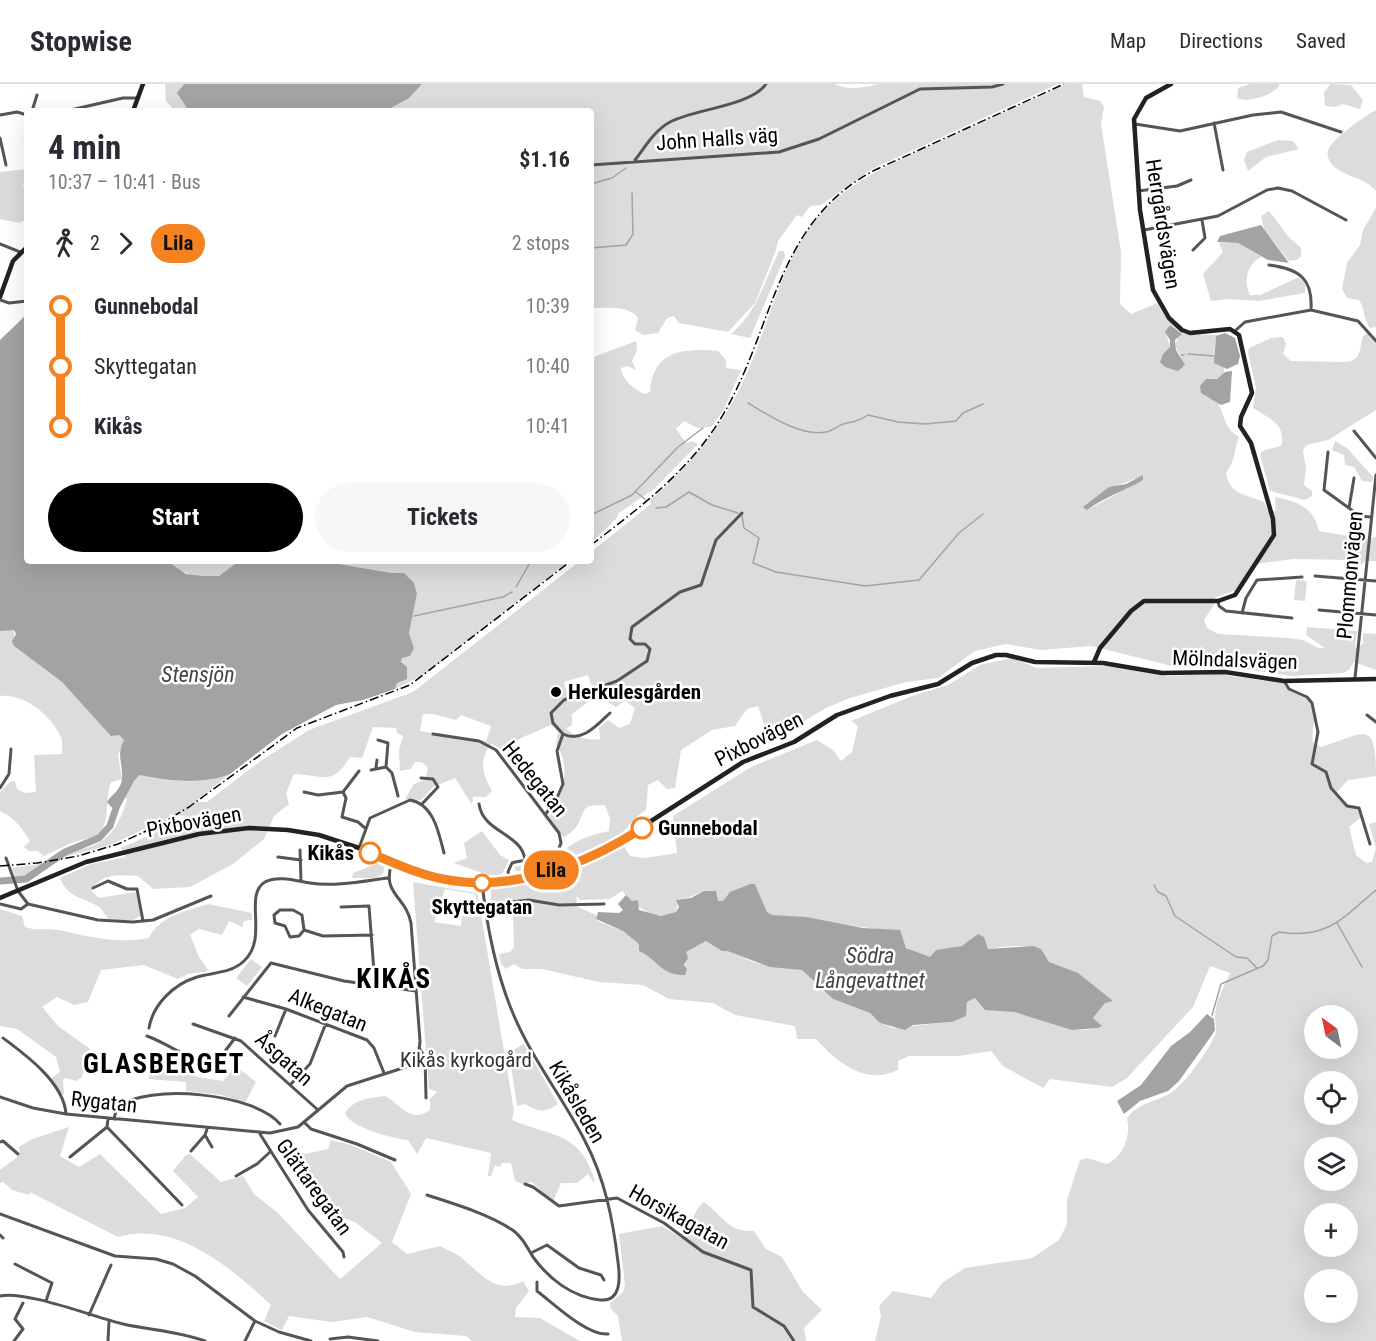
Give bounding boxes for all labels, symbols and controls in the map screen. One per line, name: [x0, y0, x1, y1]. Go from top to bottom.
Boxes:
text: Stopwise: [30, 25, 132, 58]
text: Map: [1110, 29, 1146, 53]
text: Directions: [1179, 29, 1263, 53]
text: Saved: [1296, 29, 1346, 53]
street label: John Halls väg: [655, 123, 779, 155]
text: 4 min: [48, 128, 121, 167]
text: $1.16: [519, 147, 570, 172]
street label: Herrgårdsvägen: [1141, 157, 1185, 291]
text: 10:37 – 10:41 · Bus: [48, 170, 201, 194]
icon: walk: [48, 227, 81, 260]
icon: forward: [109, 227, 142, 260]
text: 2: [90, 231, 100, 255]
text: Lila: [163, 231, 193, 255]
text: 2 stops: [512, 231, 570, 255]
text: Gunnebodal: [94, 294, 199, 319]
text: 10:39: [526, 294, 570, 318]
text: Skyttegatan: [94, 354, 197, 379]
text: 10:40: [526, 354, 570, 378]
text: Kikås: [94, 414, 143, 439]
text: 10:41: [526, 414, 570, 438]
button: Start: [48, 483, 303, 552]
button: Tickets: [315, 483, 570, 552]
street label: Plommonvägen: [1332, 510, 1368, 640]
street label: Mölndalsvägen: [1172, 646, 1298, 674]
water label: Stensjön: [161, 662, 235, 687]
place label: Herkulesgården: [568, 680, 701, 704]
marker: Herkulesgården: [549, 685, 563, 699]
street label: Pixbovägen: [711, 707, 807, 771]
street label: Hedegatan: [497, 736, 573, 822]
street label: Pixbovägen: [145, 802, 243, 842]
place label: Gunnebodal: [658, 816, 758, 840]
marker: Gunnebodal: [631, 817, 653, 839]
place label: Kikås: [308, 841, 354, 865]
marker: Kikås: [359, 842, 381, 864]
line badge: Lila: [509, 850, 593, 890]
text: Lila: [536, 858, 566, 882]
marker: Skyttegatan: [473, 874, 491, 892]
place label: Skyttegatan: [432, 895, 532, 919]
water label: Södra Långevattnet: [815, 943, 925, 993]
district label: KIKÅS: [356, 961, 432, 995]
street label: Alkegatan: [285, 983, 371, 1037]
north arrow: [1304, 1005, 1358, 1059]
map controls: [1304, 1005, 1358, 1323]
street label: Åsgatan: [250, 1027, 318, 1091]
district label: GLASBERGET: [83, 1048, 245, 1080]
park label: Kikås kyrkogård: [400, 1048, 532, 1072]
street label: Kikåsleden: [544, 1057, 610, 1147]
button: locate: [1304, 1071, 1358, 1125]
street label: Rygatan: [70, 1087, 138, 1117]
street label: Glättaregatan: [271, 1134, 357, 1240]
button: layers: [1304, 1137, 1358, 1191]
street label: Horsikagatan: [625, 1180, 733, 1254]
button: +: [1304, 1203, 1358, 1257]
button: −: [1304, 1269, 1358, 1323]

